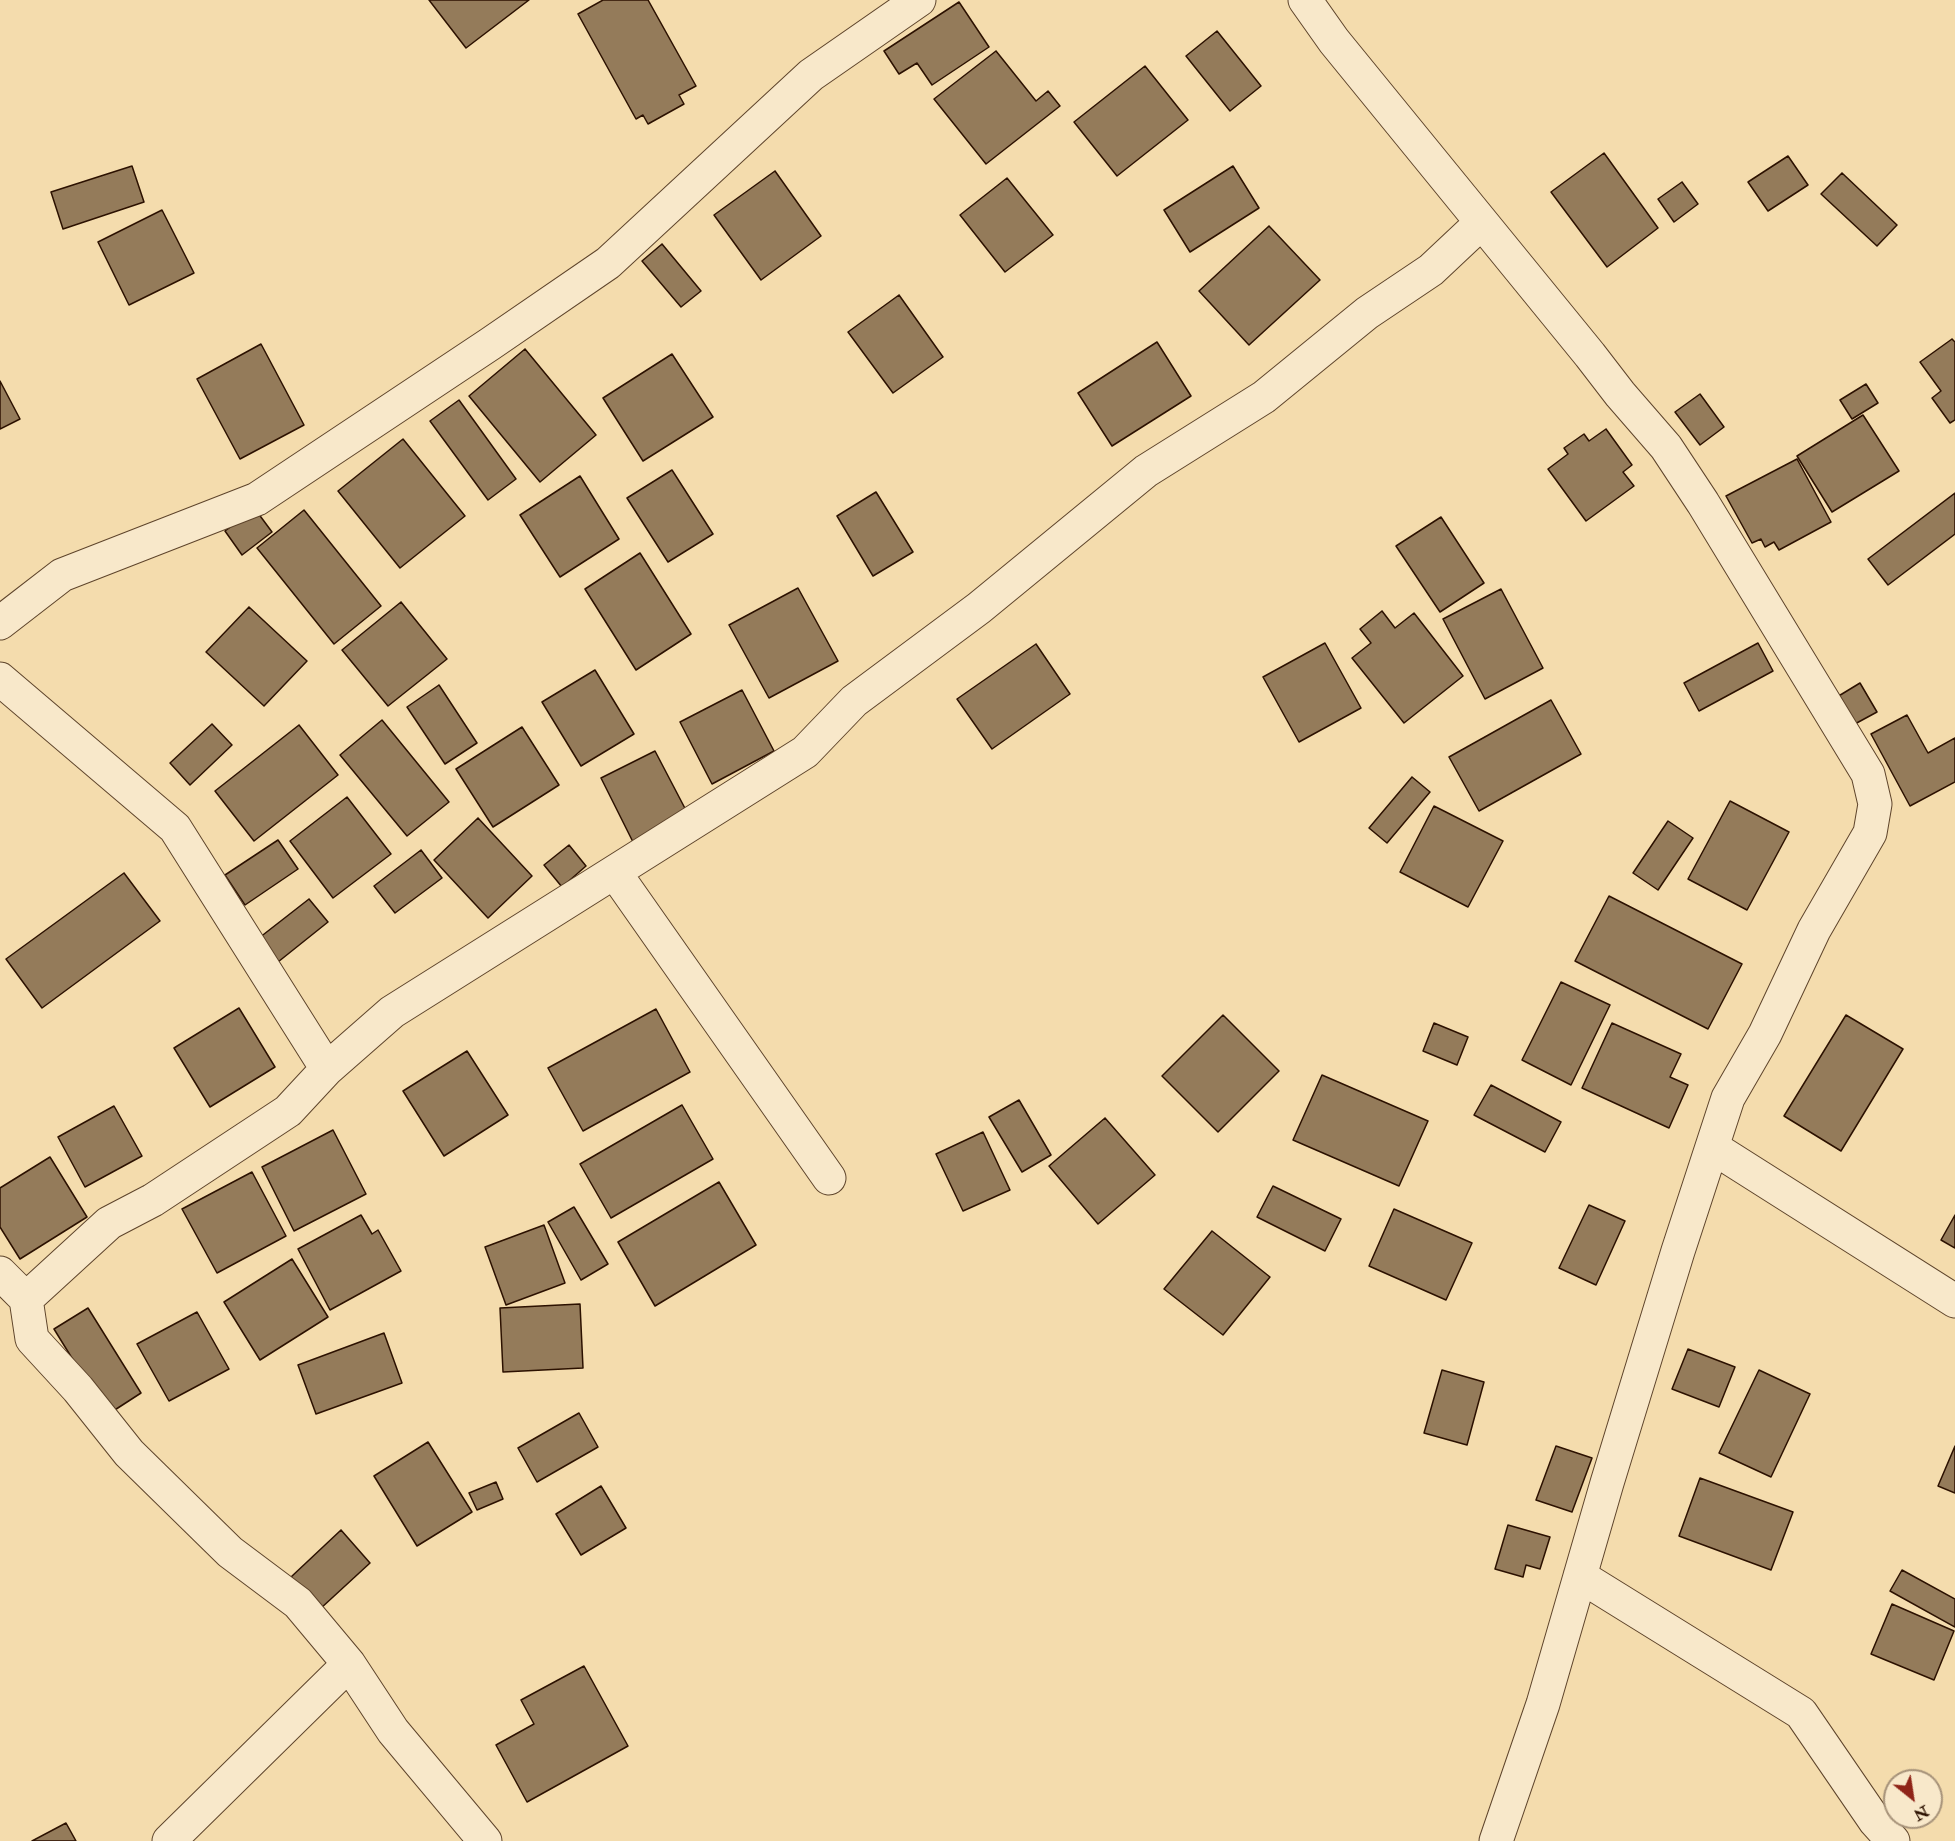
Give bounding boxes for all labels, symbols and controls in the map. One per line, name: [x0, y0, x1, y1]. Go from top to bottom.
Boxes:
north arrow: [1883, 1769, 1943, 1829]
text: N: [1910, 1801, 1932, 1825]

